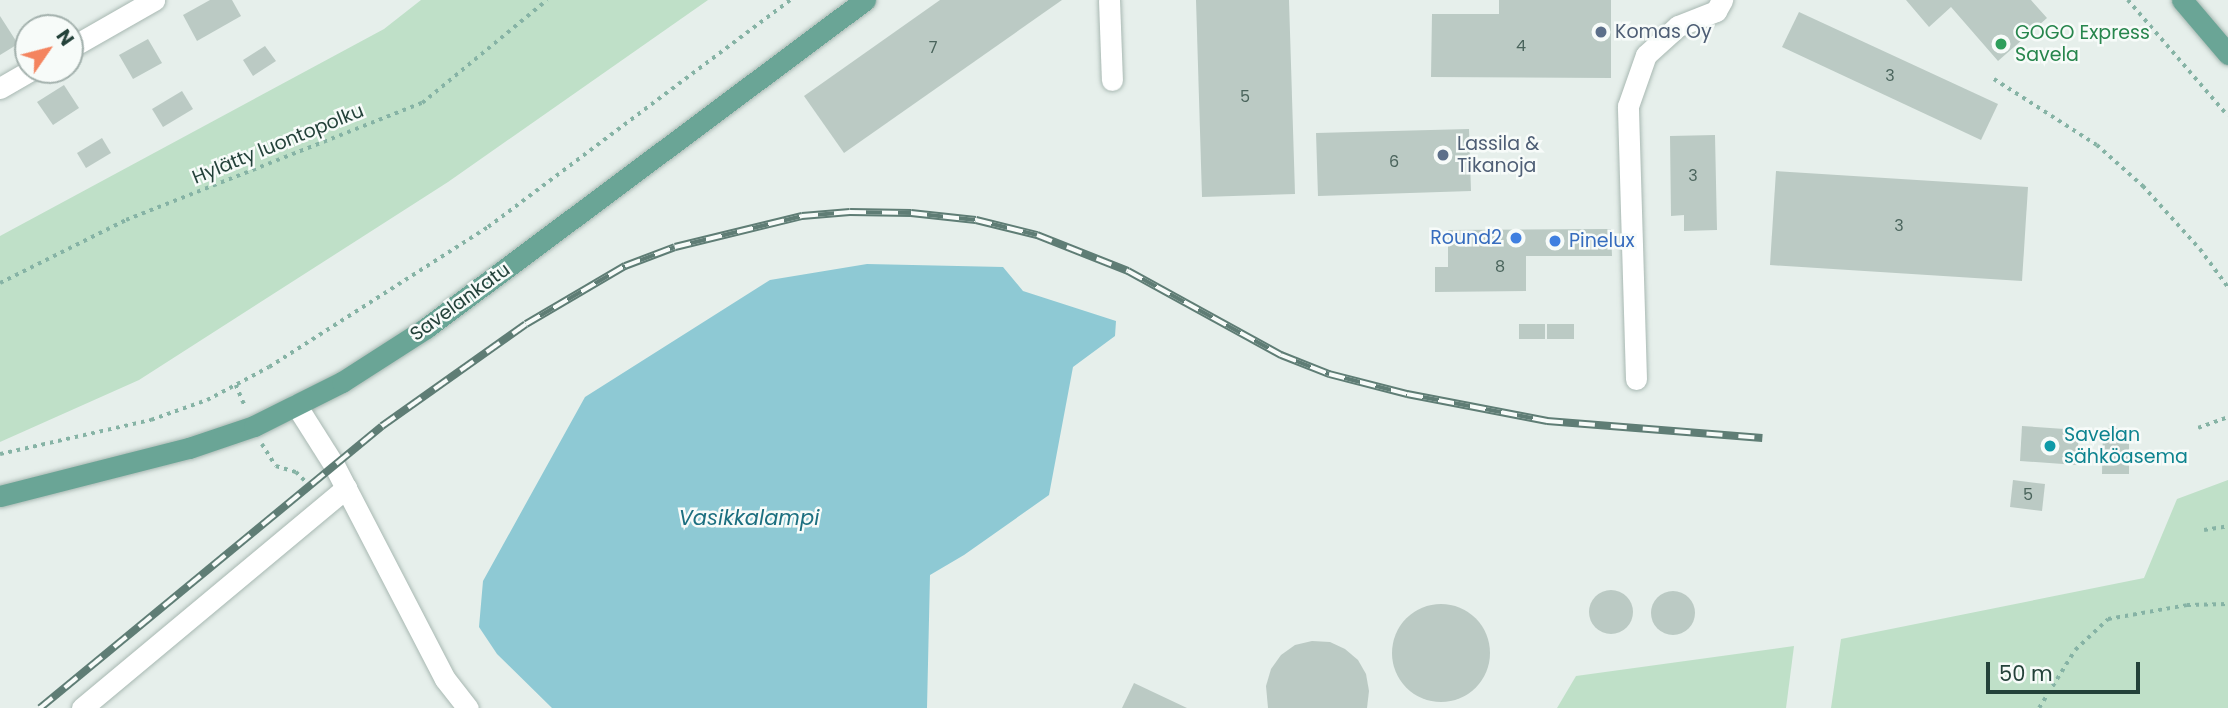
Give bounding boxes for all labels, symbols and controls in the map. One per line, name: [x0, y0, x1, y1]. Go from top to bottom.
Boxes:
north arrow: [14, 14, 84, 84]
place label: Komas Oy: [1615, 21, 1712, 43]
place label: GOGO Express Savela: [2015, 22, 2150, 66]
text: N: [50, 24, 80, 51]
marker: Komas Oy: [1593, 24, 1609, 40]
house number: 4: [1516, 36, 1526, 56]
marker: GOGO Express Savela: [1993, 36, 2009, 52]
house number: 7: [929, 38, 937, 58]
house number: 3: [1885, 66, 1895, 86]
house number: 5: [1240, 87, 1250, 107]
street label: Hylätty luontopolku: [189, 99, 367, 189]
place label: Lassila & Tikanoja: [1457, 133, 1539, 177]
marker: Lassila & Tikanoja: [1435, 147, 1451, 163]
house number: 6: [1389, 152, 1399, 172]
house number: 3: [1688, 166, 1698, 186]
house number: 3: [1894, 216, 1904, 236]
place label: Round2: [1430, 227, 1502, 249]
marker: Round2: [1508, 230, 1524, 246]
place label: Pinelux: [1569, 230, 1635, 252]
marker: Pinelux: [1547, 233, 1563, 249]
house number: 8: [1495, 257, 1505, 277]
street label: Savelankatu: [406, 258, 514, 346]
place label: Savelan sähköasema: [2064, 424, 2188, 468]
marker: Savelan sähköasema: [2042, 438, 2058, 454]
house number: 5: [2023, 485, 2033, 505]
water label: Vasikkalampi: [679, 505, 819, 531]
scale bar: [1990, 648, 2144, 692]
text: 50 m: [1999, 659, 2053, 688]

